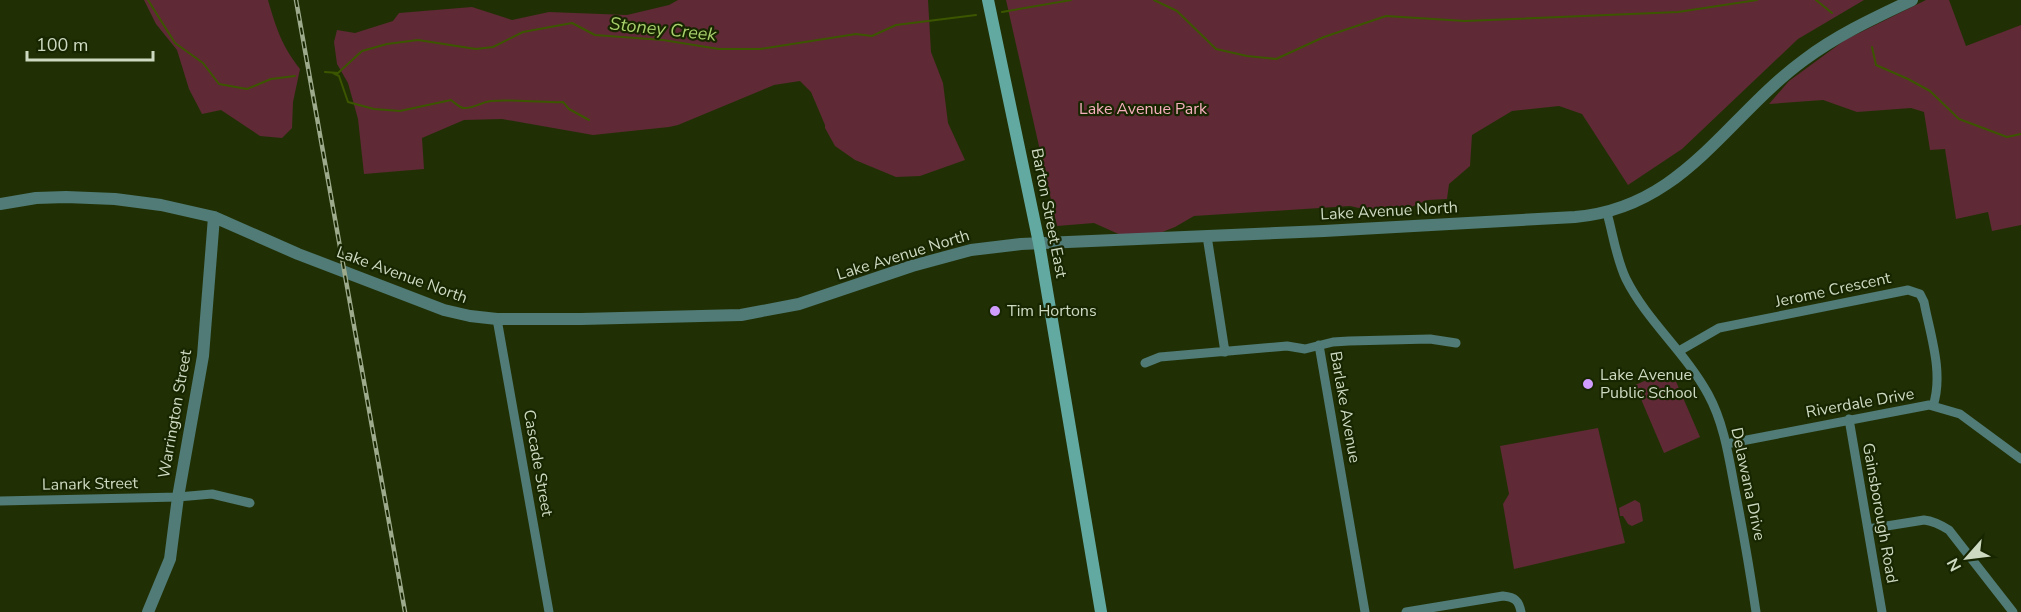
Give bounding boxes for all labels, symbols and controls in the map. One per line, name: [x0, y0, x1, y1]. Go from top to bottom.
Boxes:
water label: Stoney Creek: [608, 11, 719, 47]
scale bar: [27, 24, 153, 62]
text: 100 m: [36, 33, 88, 57]
park label: Lake Avenue Park: [1079, 98, 1208, 120]
street label: Barton Street East: [1026, 146, 1072, 280]
street label: Lake Avenue North: [1320, 196, 1458, 226]
street label: Lake Avenue North: [834, 224, 972, 286]
street label: Lake Avenue North: [334, 241, 470, 309]
street label: Jerome Crescent: [1772, 267, 1893, 313]
place label: Tim Hortons: [1007, 300, 1097, 322]
marker: Tim Hortons: [988, 304, 1002, 318]
street label: Warrington Street: [153, 348, 197, 480]
street label: Barlake Avenue: [1324, 349, 1366, 465]
place label: Lake Avenue Public School: [1600, 364, 1697, 404]
marker: Lake Avenue Public School: [1581, 377, 1595, 391]
street label: Riverdale Drive: [1804, 383, 1916, 423]
street label: Cascade Street: [518, 408, 558, 519]
street label: Delawana Drive: [1725, 426, 1771, 542]
street label: Gainsborough Road: [1857, 441, 1903, 585]
street label: Lanark Street: [42, 472, 139, 496]
north arrow: [1937, 528, 1997, 588]
text: N: [1942, 554, 1967, 575]

